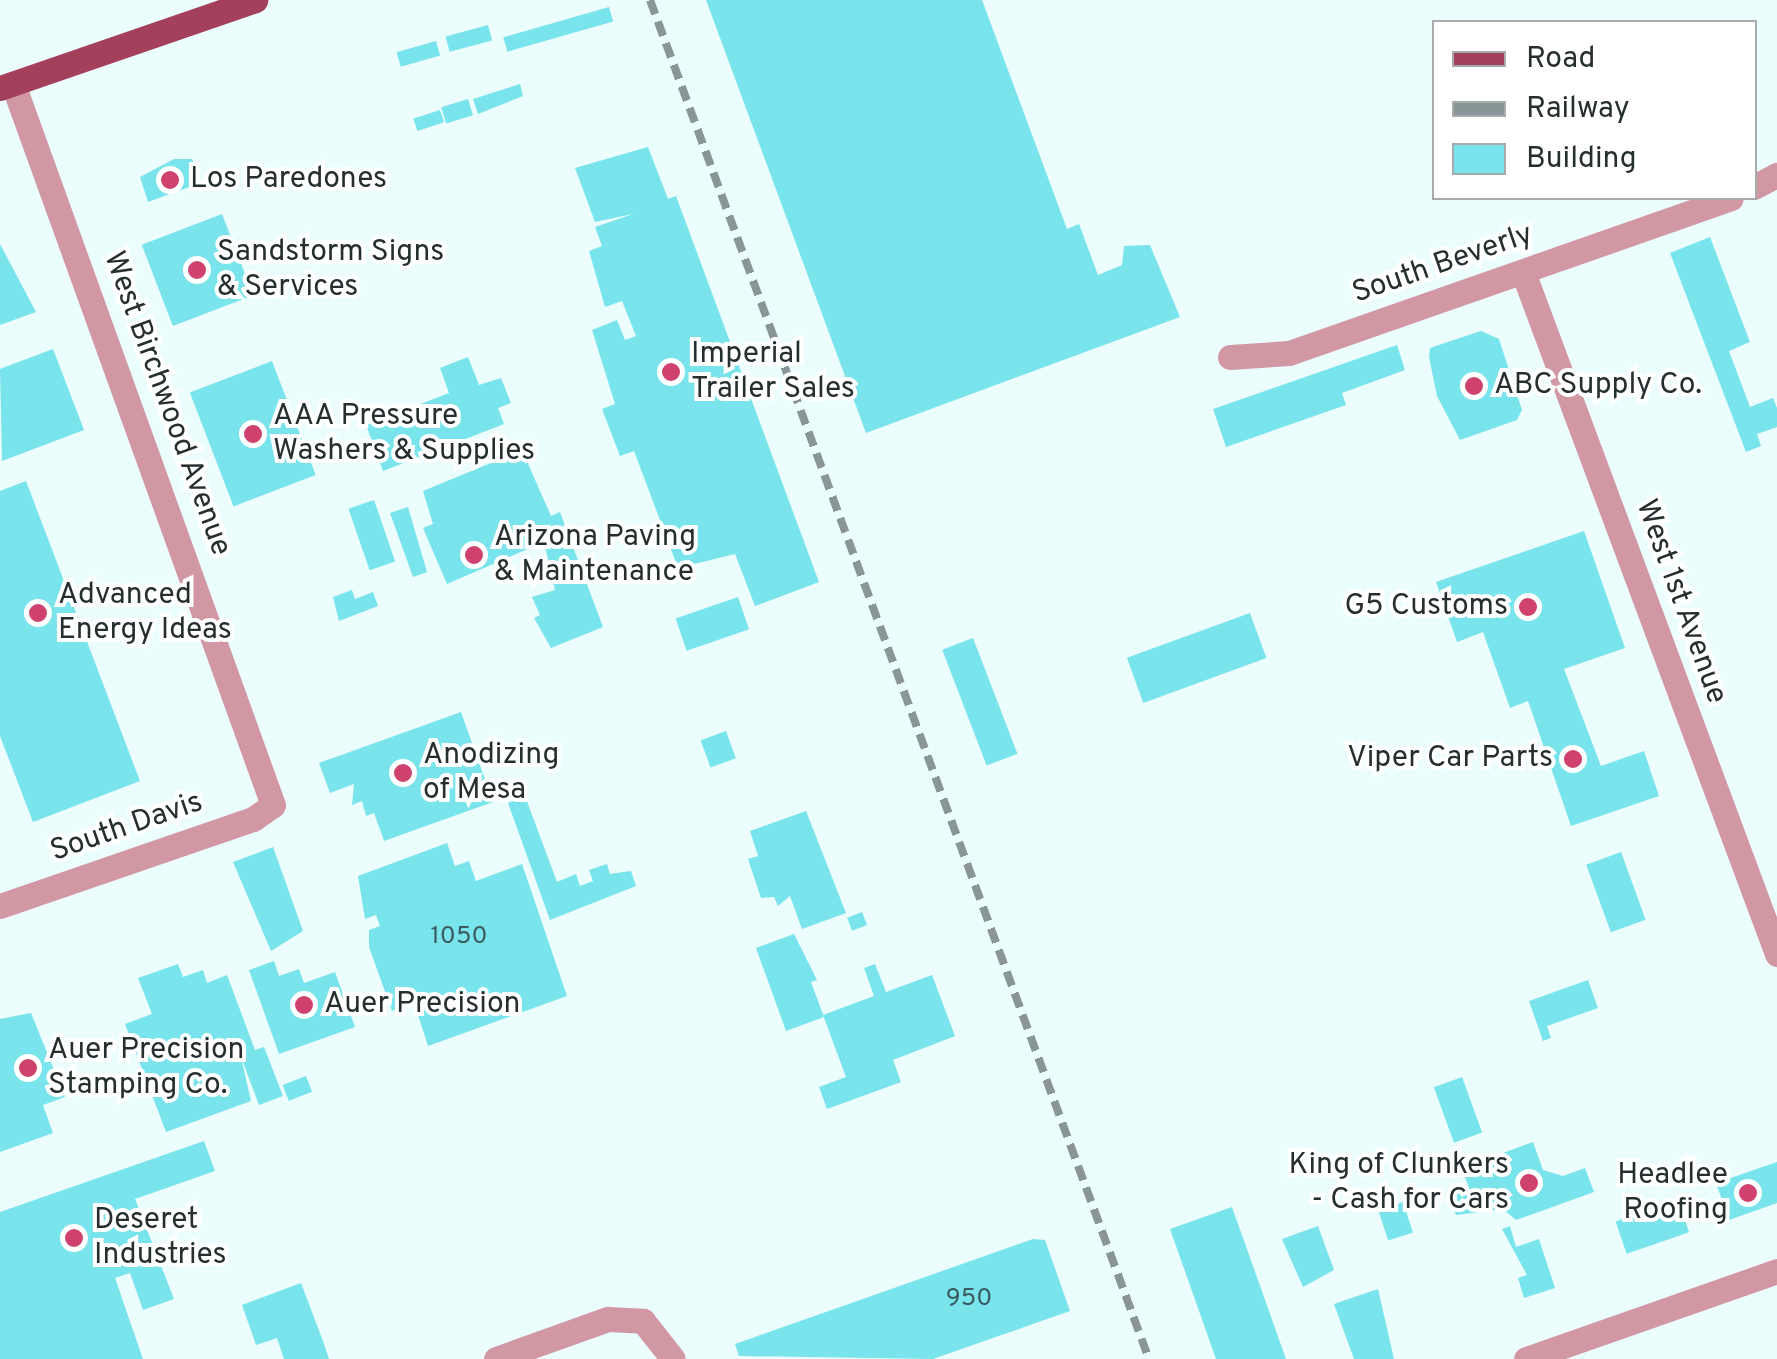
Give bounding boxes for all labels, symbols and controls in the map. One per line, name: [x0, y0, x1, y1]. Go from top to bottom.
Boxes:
legend: [1432, 20, 1757, 200]
text: Road: [1526, 41, 1595, 78]
text: Railway: [1526, 91, 1630, 128]
text: Building: [1526, 141, 1637, 178]
place label: Los Paredones: [190, 162, 387, 198]
marker: Los Paredones: [159, 169, 181, 191]
street label: South Beverly: [1348, 217, 1538, 313]
place label: Sandstorm Signs & Services: [217, 235, 444, 306]
street label: West Birchwood Avenue: [94, 246, 238, 562]
marker: Sandstorm Signs & Services: [186, 259, 208, 281]
place label: Imperial Trailer Sales: [691, 337, 855, 408]
marker: Imperial Trailer Sales: [660, 361, 682, 383]
place label: ABC Supply Co.: [1494, 368, 1702, 404]
marker: ABC Supply Co.: [1463, 375, 1485, 397]
place label: AAA Pressure Washers & Supplies: [273, 399, 535, 470]
marker: AAA Pressure Washers & Supplies: [242, 423, 264, 445]
street label: West 1st Avenue: [1626, 495, 1734, 709]
place label: Arizona Paving & Maintenance: [494, 520, 696, 590]
marker: Arizona Paving & Maintenance: [463, 544, 485, 566]
place label: Advanced Energy Ideas: [58, 578, 232, 648]
place label: G5 Customs: [1345, 589, 1508, 625]
marker: G5 Customs: [1517, 596, 1539, 618]
marker: Advanced Energy Ideas: [27, 602, 49, 624]
place label: Anodizing of Mesa: [423, 738, 559, 808]
place label: Viper Car Parts: [1347, 741, 1553, 777]
marker: Viper Car Parts: [1562, 748, 1584, 770]
marker: Anodizing of Mesa: [392, 762, 414, 784]
street label: South Davis: [46, 785, 208, 871]
house number: 1050: [431, 922, 487, 952]
place label: Auer Precision: [324, 987, 520, 1023]
marker: Auer Precision: [293, 994, 315, 1016]
place label: Auer Precision Stamping Co.: [48, 1033, 244, 1104]
marker: Auer Precision Stamping Co.: [17, 1057, 39, 1079]
place label: King of Clunkers - Cash for Cars: [1289, 1148, 1509, 1218]
place label: Headlee Roofing: [1617, 1158, 1728, 1228]
marker: King of Clunkers - Cash for Cars: [1518, 1172, 1540, 1194]
marker: Headlee Roofing: [1737, 1182, 1759, 1204]
place label: Deseret Industries: [94, 1203, 227, 1274]
marker: Deseret Industries: [63, 1227, 85, 1249]
house number: 950: [946, 1284, 992, 1314]

